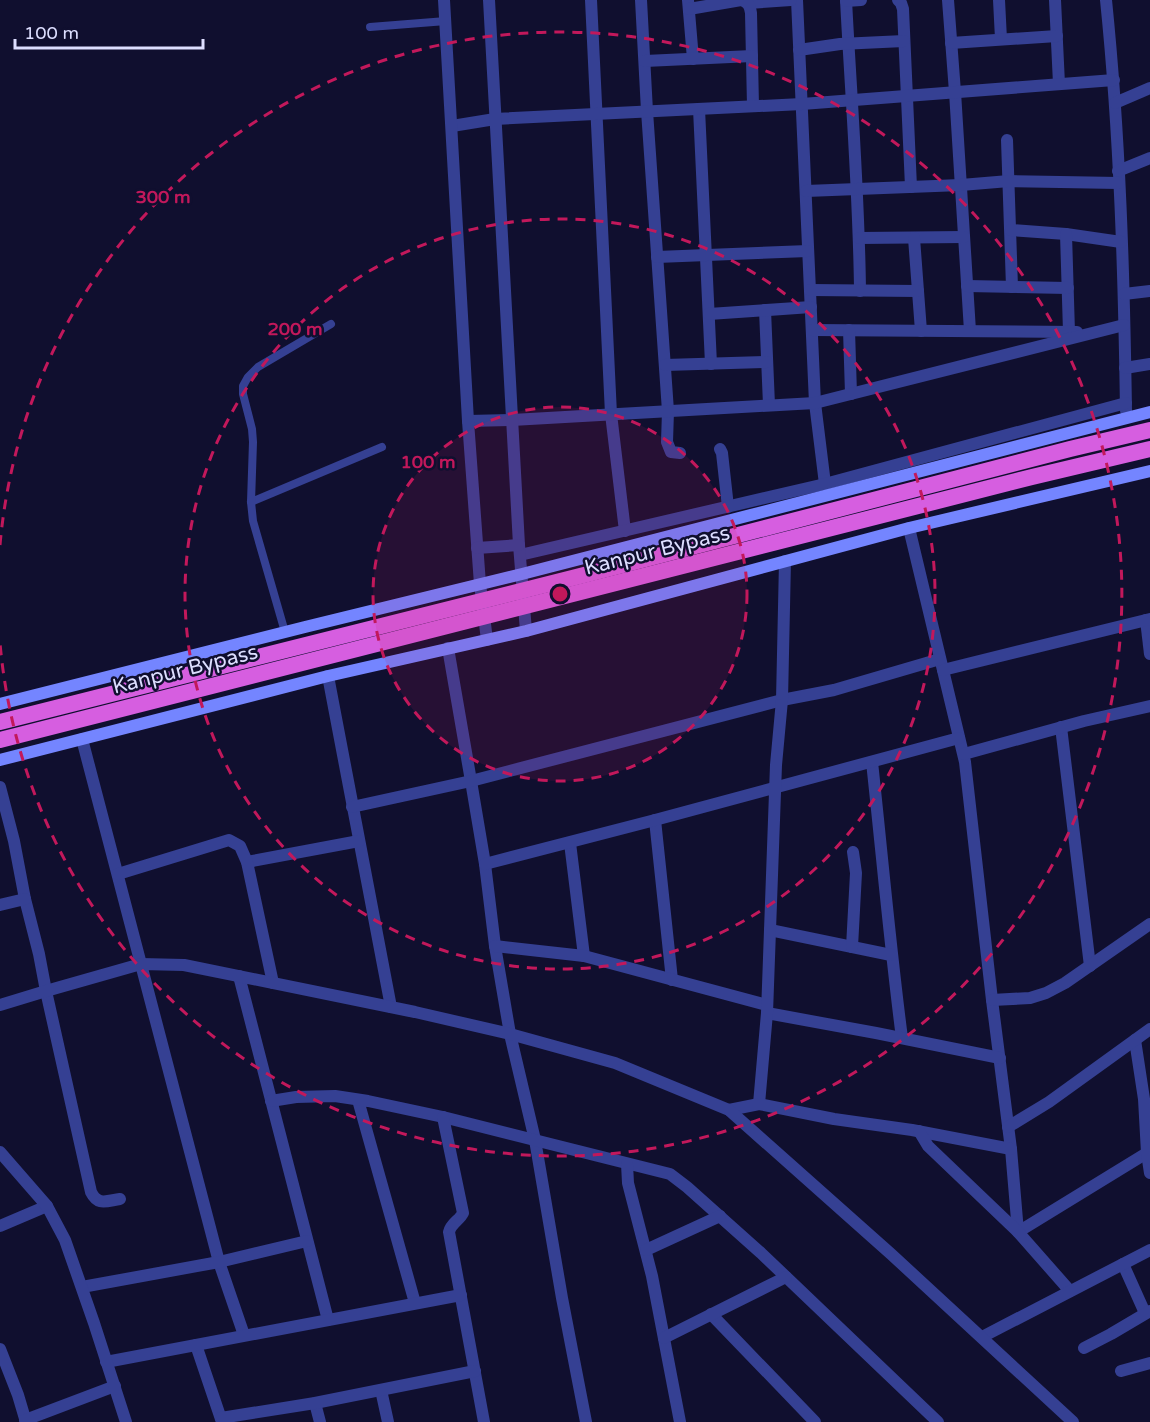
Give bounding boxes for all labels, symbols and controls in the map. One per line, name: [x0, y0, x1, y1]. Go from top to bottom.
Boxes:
scale bar: [15, 12, 202, 50]
text: 100 m: [24, 22, 79, 44]
text: 300 m: [135, 186, 191, 208]
text: 200 m: [267, 318, 323, 340]
text: 100 m: [400, 451, 456, 473]
street label: Kanpur Bypass: [582, 520, 732, 581]
centre of rings: [550, 584, 570, 604]
street label: Kanpur Bypass: [110, 639, 260, 700]

